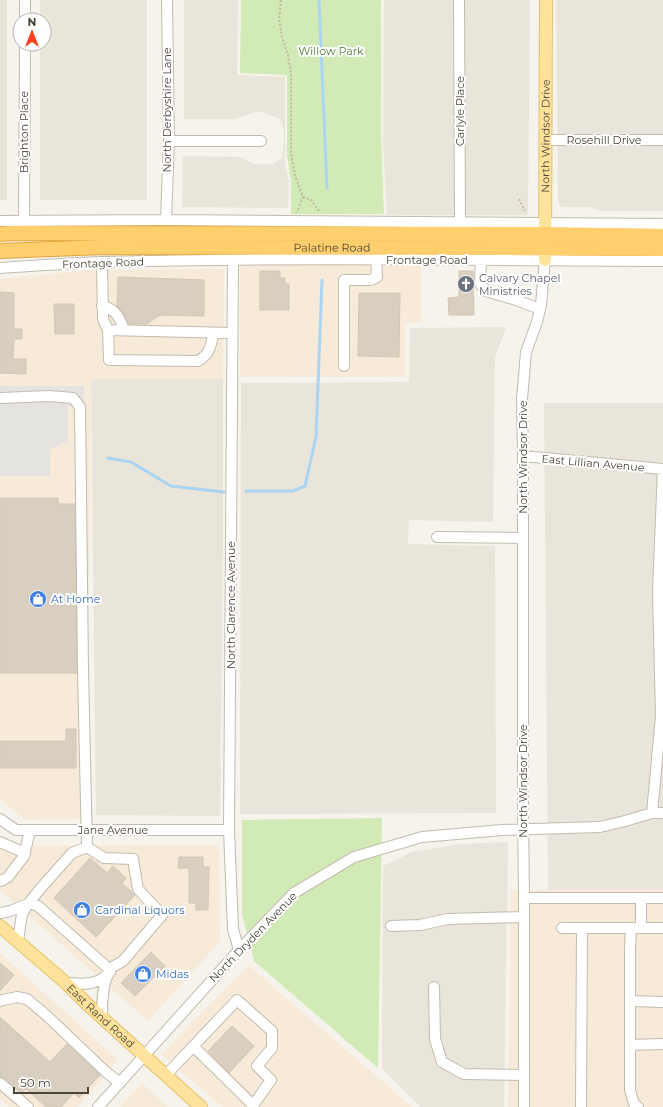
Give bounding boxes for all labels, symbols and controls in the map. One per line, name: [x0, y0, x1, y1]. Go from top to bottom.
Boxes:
north arrow: [12, 12, 52, 52]
text: N: [28, 15, 36, 29]
park label: Willow Park: [298, 44, 364, 58]
street label: North Derbyshire Lane: [160, 47, 174, 173]
street label: Carlyle Place: [453, 76, 467, 146]
street label: North Windsor Drive: [538, 79, 553, 193]
street label: Brighton Place: [17, 91, 31, 173]
street label: Rosehill Drive: [567, 133, 642, 147]
street label: Palatine Road: [293, 240, 370, 255]
street label: Frontage Road: [386, 253, 468, 267]
street label: Frontage Road: [62, 255, 144, 271]
place label: Calvary Chapel Ministries: [479, 271, 560, 298]
church icon: Calvary Chapel Ministries: [456, 274, 476, 294]
street label: North Windsor Drive: [516, 400, 530, 514]
street label: East Lillian Avenue: [541, 452, 645, 474]
street label: North Clarence Avenue: [224, 541, 238, 669]
shop icon: At Home: [28, 589, 48, 609]
place label: At Home: [51, 592, 101, 606]
street label: North Windsor Drive: [516, 724, 530, 838]
street label: Jane Avenue: [77, 823, 149, 837]
street label: North Dryden Avenue: [206, 889, 300, 985]
shop icon: Cardinal Liquors: [72, 900, 92, 920]
place label: Cardinal Liquors: [95, 903, 185, 917]
shop icon: Midas: [133, 964, 153, 984]
place label: Midas: [156, 967, 189, 981]
street label: East Rand Road: [64, 981, 138, 1051]
scale bar: [14, 1069, 88, 1095]
text: 50 m: [20, 1075, 51, 1090]

